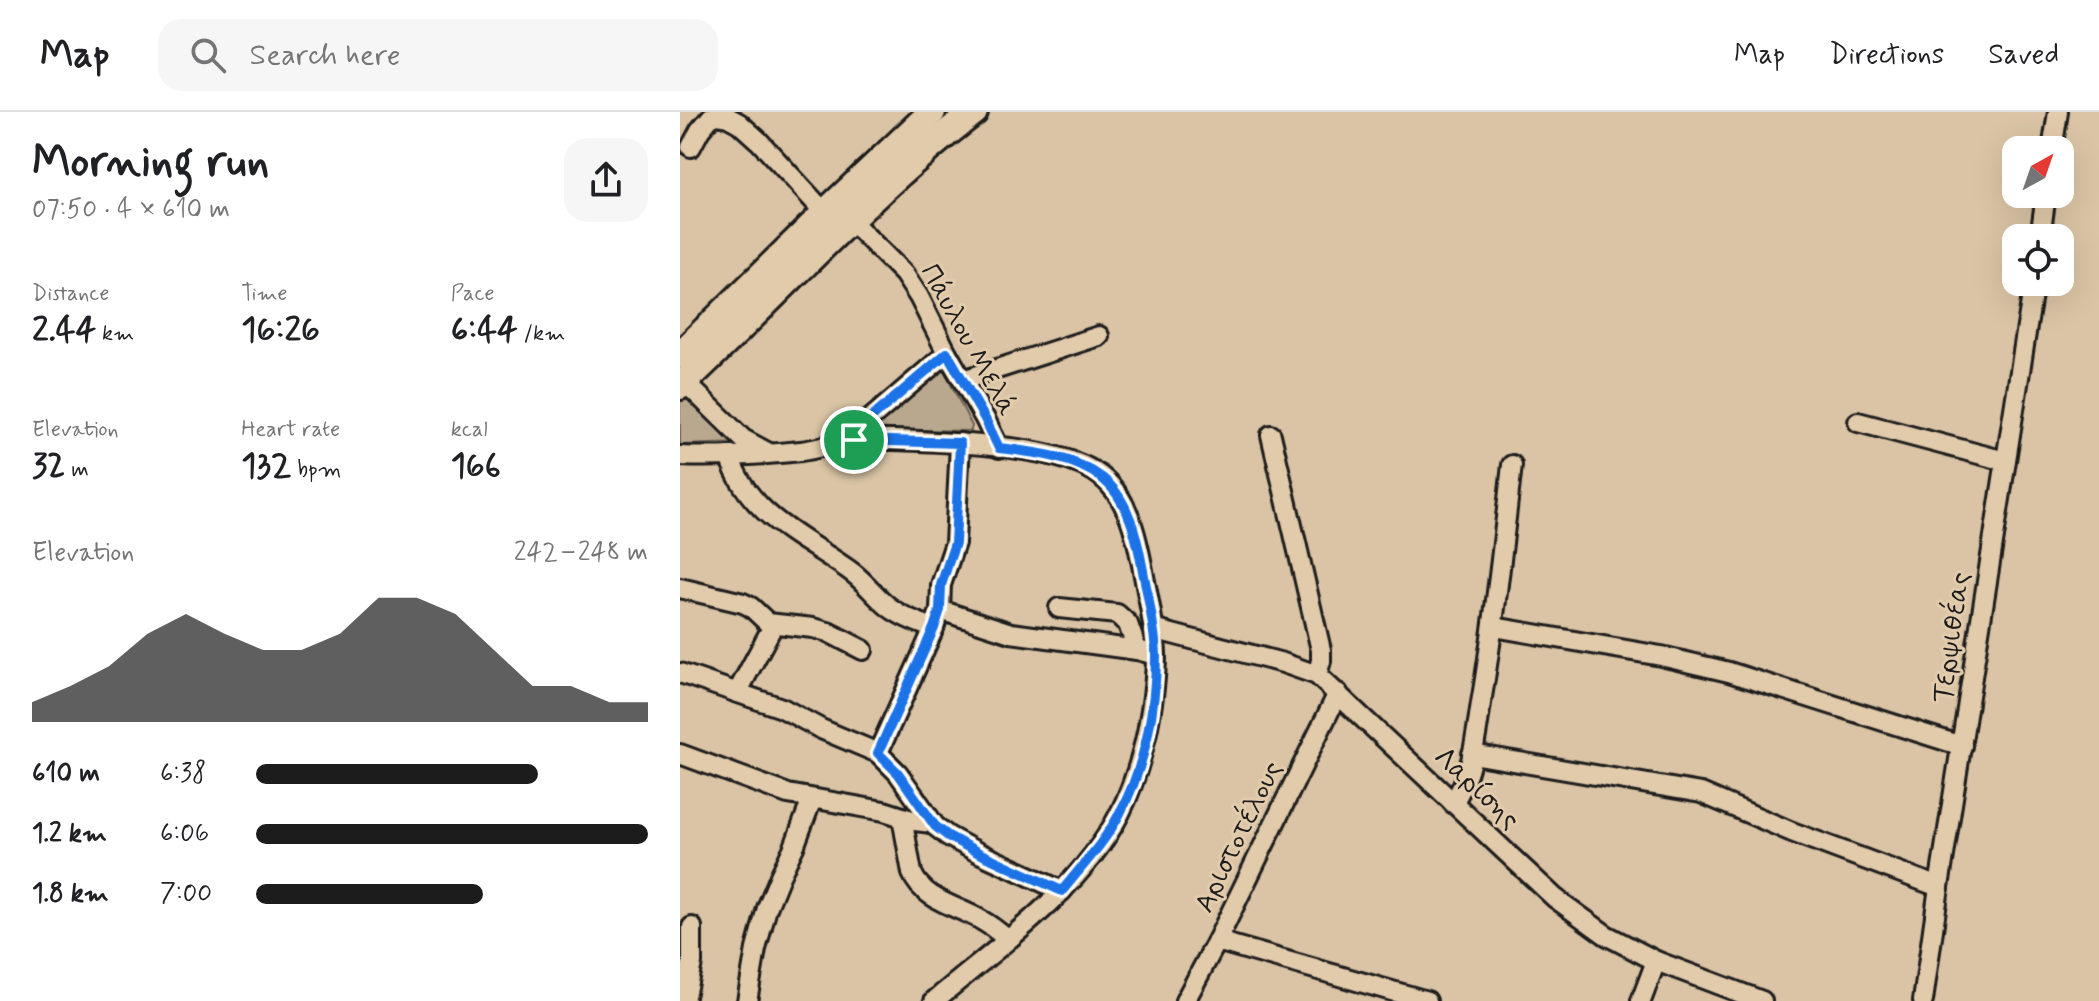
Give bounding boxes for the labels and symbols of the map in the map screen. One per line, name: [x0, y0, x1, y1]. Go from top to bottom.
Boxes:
north arrow: [2002, 136, 2074, 208]
street label: Πάυλου Μελά: [911, 258, 1025, 423]
pin: [820, 406, 888, 474]
street label: Τερψιθέας: [1925, 570, 1980, 705]
street label: Λαρίσης: [1425, 739, 1527, 838]
street label: Αριστοτέλους: [1187, 755, 1292, 919]

